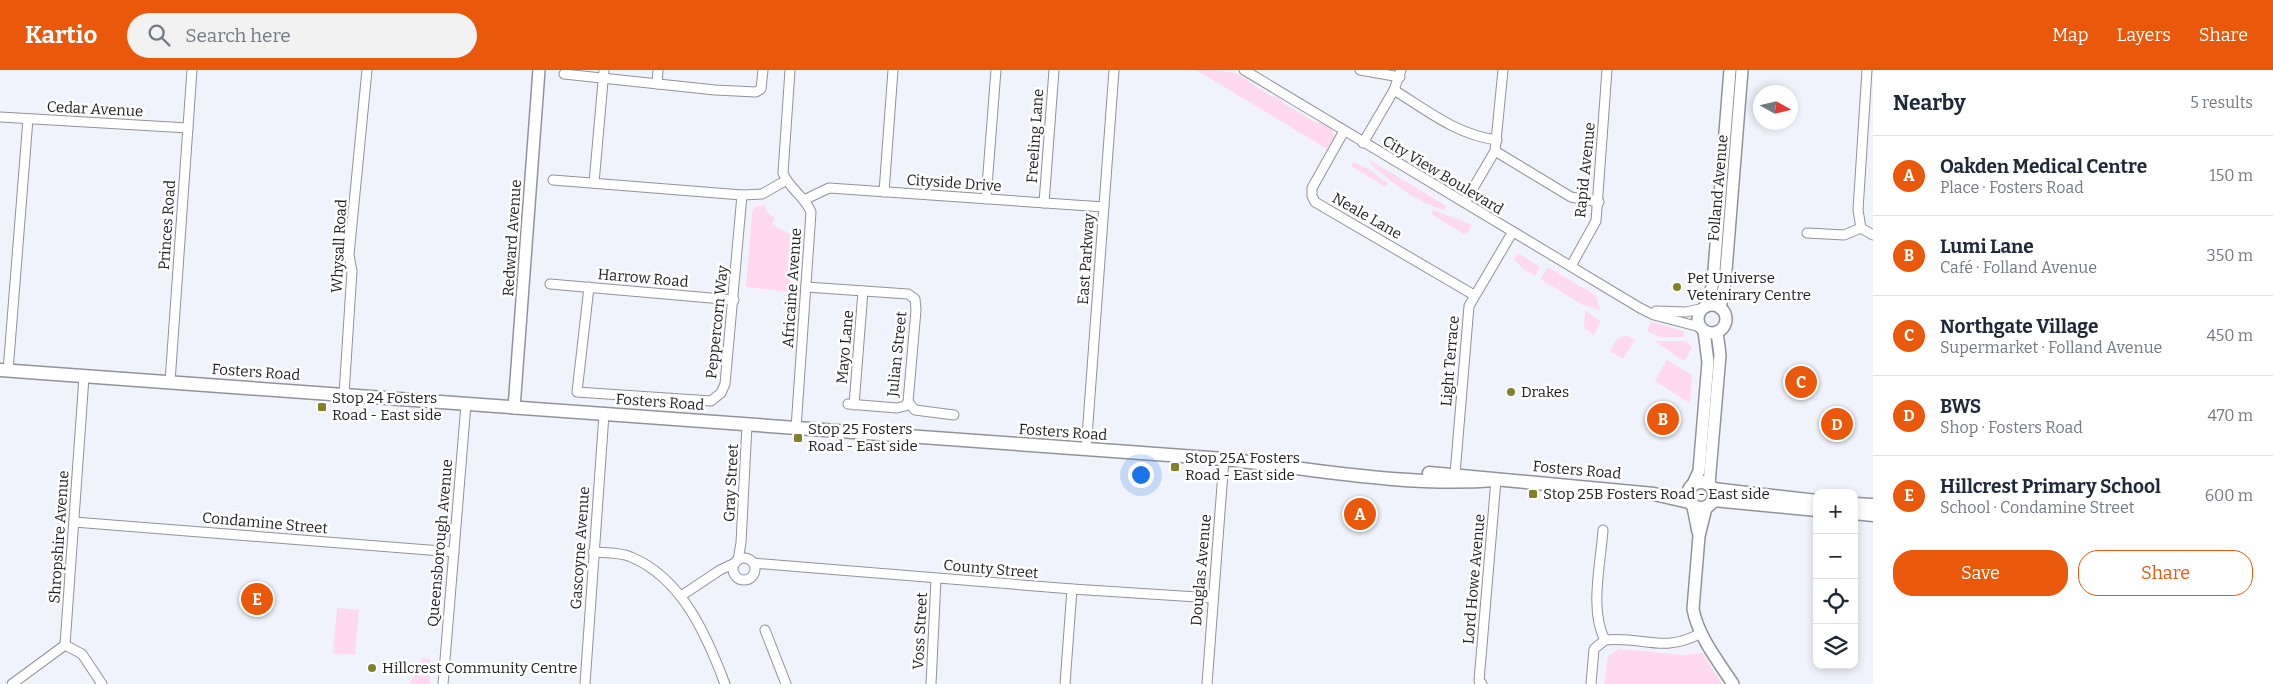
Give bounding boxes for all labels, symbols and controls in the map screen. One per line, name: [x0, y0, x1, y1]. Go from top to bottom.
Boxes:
search box: [127, 13, 477, 58]
text: Kartio: [25, 21, 97, 49]
icon: search: [145, 21, 173, 49]
text: Search here: [185, 24, 291, 47]
text: Map: [2052, 24, 2088, 46]
text: Layers: [2116, 24, 2171, 46]
text: Share: [2199, 24, 2248, 46]
north arrow: [1753, 85, 1798, 130]
street label: Freeling Lane: [1023, 88, 1047, 184]
text: Nearby: [1893, 90, 1966, 116]
text: 5 results: [2190, 93, 2253, 112]
street label: Cedar Avenue: [46, 97, 144, 121]
street label: Rapid Avenue: [1571, 121, 1599, 219]
street label: City View Boulevard: [1379, 132, 1507, 218]
street label: Folland Avenue: [1704, 134, 1732, 242]
text: Oakden Medical Centre: [1940, 155, 2147, 178]
text: A: [1903, 166, 1915, 185]
text: 150 m: [2209, 166, 2253, 185]
street label: Cityside Drive: [906, 171, 1002, 195]
text: Place · Fosters Road: [1940, 178, 2084, 197]
street label: Princes Road: [155, 179, 179, 271]
street label: Redward Avenue: [499, 179, 525, 297]
street label: Neale Lane: [1329, 189, 1405, 243]
street label: Whysall Road: [328, 199, 350, 293]
street label: East Parkway: [1074, 213, 1098, 305]
street label: Africaine Avenue: [779, 227, 805, 349]
text: Lumi Lane: [1940, 235, 2034, 258]
text: B: [1904, 246, 1914, 265]
text: 350 m: [2207, 246, 2253, 265]
text: Café · Folland Avenue: [1940, 258, 2097, 277]
street label: Peppercorn Way: [702, 264, 732, 380]
street label: Harrow Road: [597, 265, 689, 291]
place label: Pet Universe Vetenirary Centre: [1687, 269, 1811, 304]
marker: Pet Universe Vetenirary Centre: [1671, 281, 1683, 293]
street label: Mayo Lane: [833, 309, 857, 385]
street label: Julian Street: [883, 310, 910, 399]
street label: Light Terrace: [1437, 315, 1463, 407]
text: Northgate Village: [1940, 315, 2098, 338]
text: C: [1904, 326, 1914, 345]
text: 450 m: [2206, 326, 2253, 345]
text: Supermarket · Folland Avenue: [1940, 338, 2162, 357]
street label: Fosters Road: [211, 360, 301, 384]
pin: C: [1785, 363, 1817, 401]
place label: Drakes: [1521, 383, 1569, 401]
marker: Drakes: [1505, 386, 1517, 398]
place label: Stop 24 Fosters Road - East side: [332, 389, 442, 424]
street label: Fosters Road: [615, 390, 705, 414]
text: BWS: [1940, 395, 1981, 418]
pin: B: [1647, 400, 1679, 438]
marker: Stop 24 Fosters Road - East side: [316, 401, 328, 413]
pin: D: [1821, 405, 1853, 443]
text: D: [1903, 406, 1915, 425]
text: 470 m: [2207, 406, 2253, 425]
text: Shop · Fosters Road: [1940, 418, 2083, 437]
place label: Stop 25 Fosters Road - East side: [808, 420, 918, 455]
street label: Fosters Road: [1018, 420, 1108, 444]
marker: Stop 25 Fosters Road - East side: [792, 432, 804, 444]
street label: Gray Street: [720, 443, 742, 523]
place label: Stop 25A Fosters Road - East side: [1185, 449, 1300, 484]
street label: Fosters Road: [1532, 457, 1622, 483]
street label: Queensborough Avenue: [424, 458, 456, 628]
marker: Stop 25A Fosters Road - East side: [1169, 461, 1181, 473]
your location: [1128, 462, 1154, 488]
street label: Shropshire Avenue: [45, 470, 73, 604]
text: Hillcrest Primary School: [1940, 475, 2161, 498]
place label: Stop 25B Fosters Road - East side: [1543, 485, 1770, 503]
street label: Gascoyne Avenue: [567, 486, 593, 610]
text: E: [1904, 486, 1914, 505]
text: 600 m: [2205, 486, 2253, 505]
marker: Stop 25B Fosters Road - East side: [1527, 488, 1539, 500]
map controls: [1813, 489, 1858, 669]
button: +: [1813, 489, 1858, 534]
pin: A: [1344, 495, 1376, 533]
text: School · Condamine Street: [1940, 498, 2135, 517]
street label: Condamine Street: [201, 509, 329, 538]
street label: Douglas Avenue: [1187, 513, 1215, 627]
street label: Lord Howe Avenue: [1459, 513, 1489, 645]
button: −: [1813, 534, 1858, 579]
button: Save: [1893, 550, 2068, 596]
button: Share: [2078, 550, 2253, 596]
street label: County Street: [943, 556, 1040, 582]
button: locate: [1813, 579, 1858, 624]
pin: E: [241, 580, 273, 618]
street label: Voss Street: [909, 591, 931, 670]
button: layers: [1813, 624, 1858, 669]
place label: Hillcrest Community Centre: [382, 659, 578, 677]
marker: Hillcrest Community Centre: [366, 662, 378, 674]

